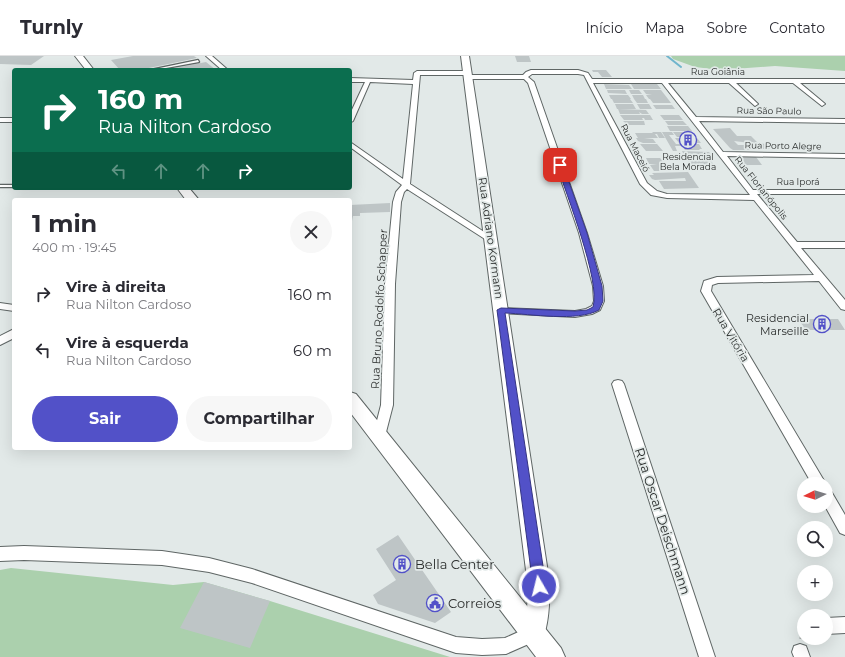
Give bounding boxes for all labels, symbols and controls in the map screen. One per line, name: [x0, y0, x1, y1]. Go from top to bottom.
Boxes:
text: Turnly: [20, 16, 83, 39]
text: Início: [585, 19, 623, 37]
text: Mapa: [645, 19, 685, 37]
text: Sobre: [707, 19, 747, 37]
text: Contato: [769, 19, 825, 37]
street label: Rua Goiânia: [691, 66, 745, 77]
text: 160 m: [98, 82, 183, 116]
icon: right: [32, 84, 84, 136]
street label: Rua São Paulo: [737, 104, 802, 117]
text: Rua Nilton Cardoso: [98, 116, 272, 138]
street label: Rua Maceió: [619, 122, 652, 174]
building icon: Residencial Bela Morada: [678, 130, 698, 150]
street label: Rua Porto Alegre: [744, 139, 822, 152]
pin: [543, 148, 577, 182]
place label: Residencial Bela Morada: [660, 151, 716, 172]
icon: arrive: [549, 154, 571, 176]
street label: Rua Florianópolis: [733, 154, 791, 222]
icon: left: [108, 160, 130, 182]
icon: ahead: [150, 160, 172, 182]
icon: ahead: [192, 160, 214, 182]
icon: right: [234, 160, 256, 182]
street label: Rua Adriano Kormann: [476, 176, 506, 300]
street label: Rua Iporá: [776, 176, 820, 187]
text: 1 min: [32, 209, 97, 238]
button: close: [290, 211, 332, 253]
street label: Rua Bruno Rodolfo Schapper: [368, 229, 390, 389]
text: 400 m · 19:45: [32, 239, 116, 255]
text: Vire à direita: [66, 277, 166, 296]
icon: right: [32, 283, 54, 305]
text: 160 m: [288, 285, 332, 304]
text: Rua Nilton Cardoso: [66, 296, 191, 312]
street label: Rua Vitória: [710, 306, 752, 364]
place label: Residencial Marseille: [746, 311, 809, 338]
building icon: Residencial Marseille: [812, 314, 832, 334]
text: Vire à esquerda: [66, 333, 189, 352]
icon: left: [32, 339, 54, 361]
text: 60 m: [293, 341, 332, 360]
text: Rua Nilton Cardoso: [66, 352, 191, 368]
button: Sair: [32, 396, 178, 442]
button: Compartilhar: [186, 396, 332, 442]
street label: Rua Oscar Deischmann: [632, 446, 694, 596]
north arrow: [797, 477, 833, 513]
map controls: [797, 477, 833, 645]
button: search: [797, 521, 833, 557]
building icon: Bella Center: [392, 554, 412, 574]
place label: Bella Center: [415, 556, 494, 572]
position arrow: [518, 565, 560, 607]
button: +: [797, 565, 833, 601]
public building icon: Correios: [425, 593, 445, 613]
place label: Correios: [448, 595, 501, 611]
button: −: [797, 609, 833, 645]

